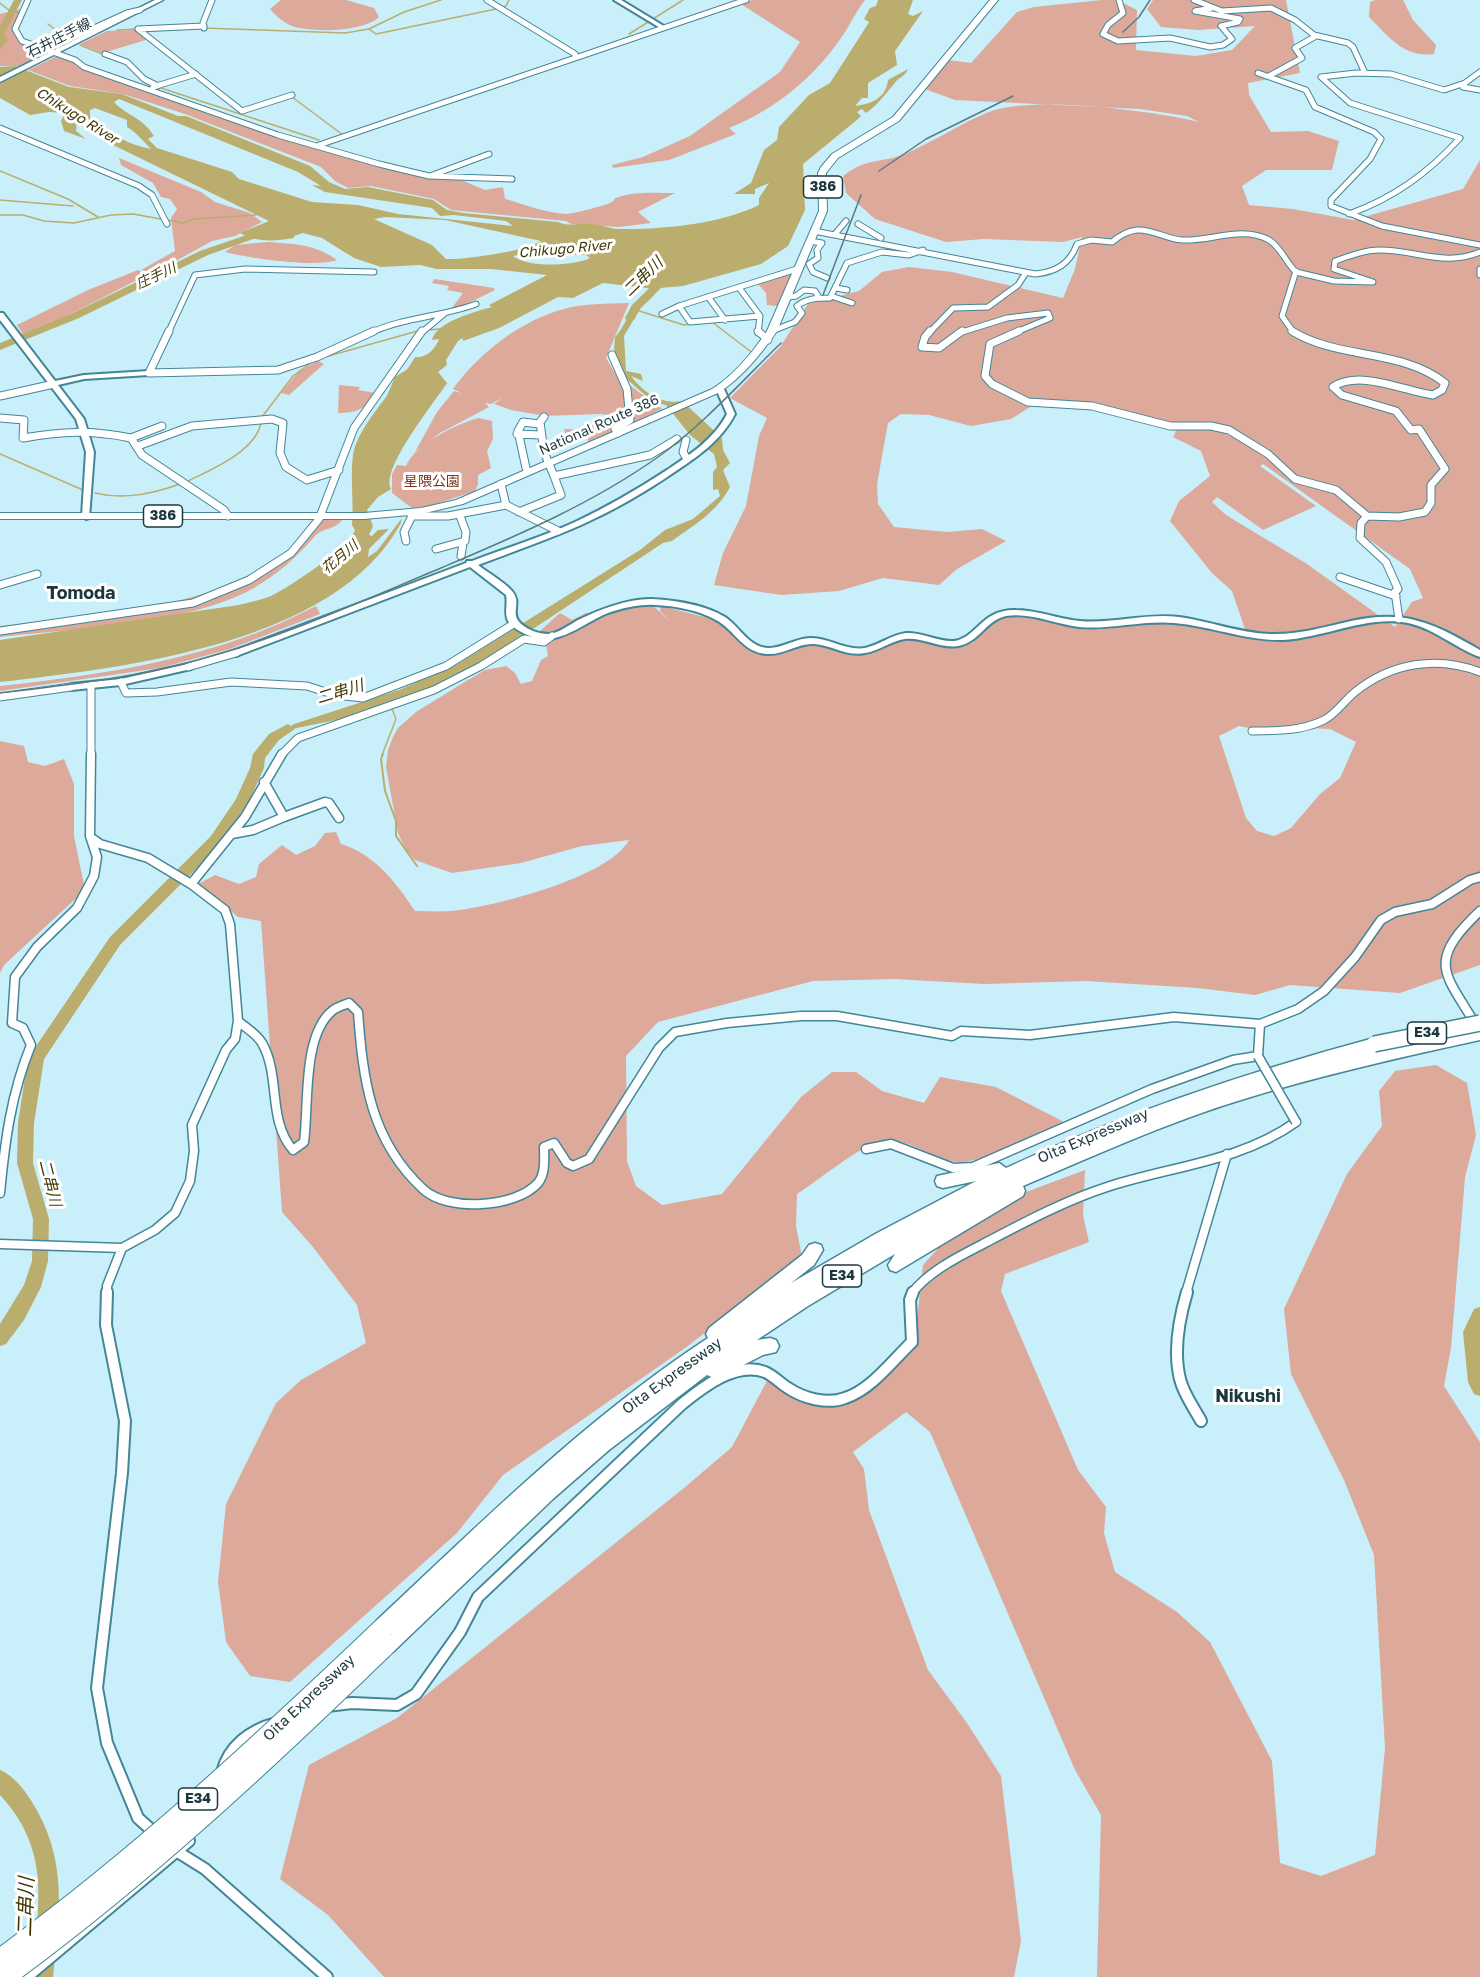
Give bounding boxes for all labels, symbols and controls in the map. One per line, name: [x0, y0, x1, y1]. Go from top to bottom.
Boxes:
street label: 石井庄手線: [24, 15, 94, 61]
water label: Chikugo River: [33, 84, 121, 148]
road number: 386: [804, 176, 842, 198]
water label: Chikugo River: [518, 237, 612, 261]
water label: 二串川: [619, 253, 667, 301]
water label: 庄手川: [133, 260, 179, 292]
street label: National Route 386: [537, 391, 661, 459]
park label: 星隈公園: [404, 474, 460, 490]
road number: 386: [144, 505, 182, 527]
water label: 花月川: [319, 537, 361, 577]
district label: Tomoda: [46, 582, 116, 604]
water label: 二串川: [314, 676, 366, 708]
road number: E34: [1408, 1022, 1446, 1044]
street label: Oita Expressway: [1035, 1105, 1151, 1167]
water label: 二串川: [35, 1157, 65, 1209]
road number: E34: [822, 1265, 862, 1287]
street label: Oita Expressway: [619, 1334, 725, 1418]
district label: Nikushi: [1215, 1385, 1281, 1407]
street label: Oita Expressway: [259, 1651, 359, 1745]
road number: E34: [178, 1788, 218, 1810]
water label: 二串川: [13, 1877, 39, 1937]

